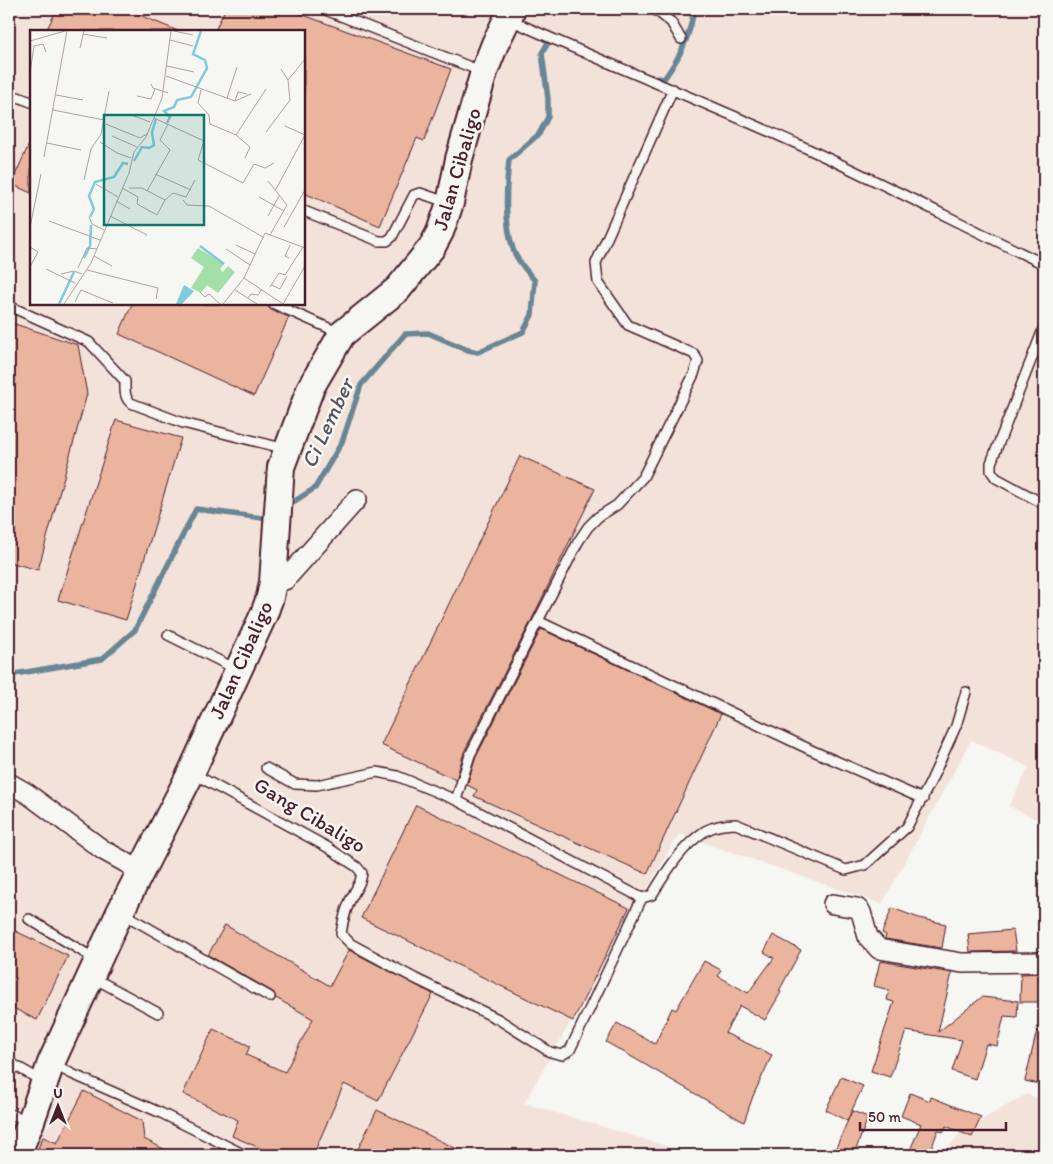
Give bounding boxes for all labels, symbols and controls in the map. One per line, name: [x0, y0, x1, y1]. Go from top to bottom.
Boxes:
inset map: [30, 30, 305, 305]
street label: Jalan Cibaligo: [427, 105, 486, 233]
water label: Ci Lember: [295, 372, 361, 472]
street label: Jalan Cibaligo: [203, 597, 278, 723]
street label: Gang Cibaligo: [250, 771, 371, 858]
north arrow: [32, 1082, 82, 1132]
text: U: [53, 1085, 63, 1102]
scale bar: [860, 1099, 1007, 1131]
text: 50 m: [868, 1108, 901, 1126]

